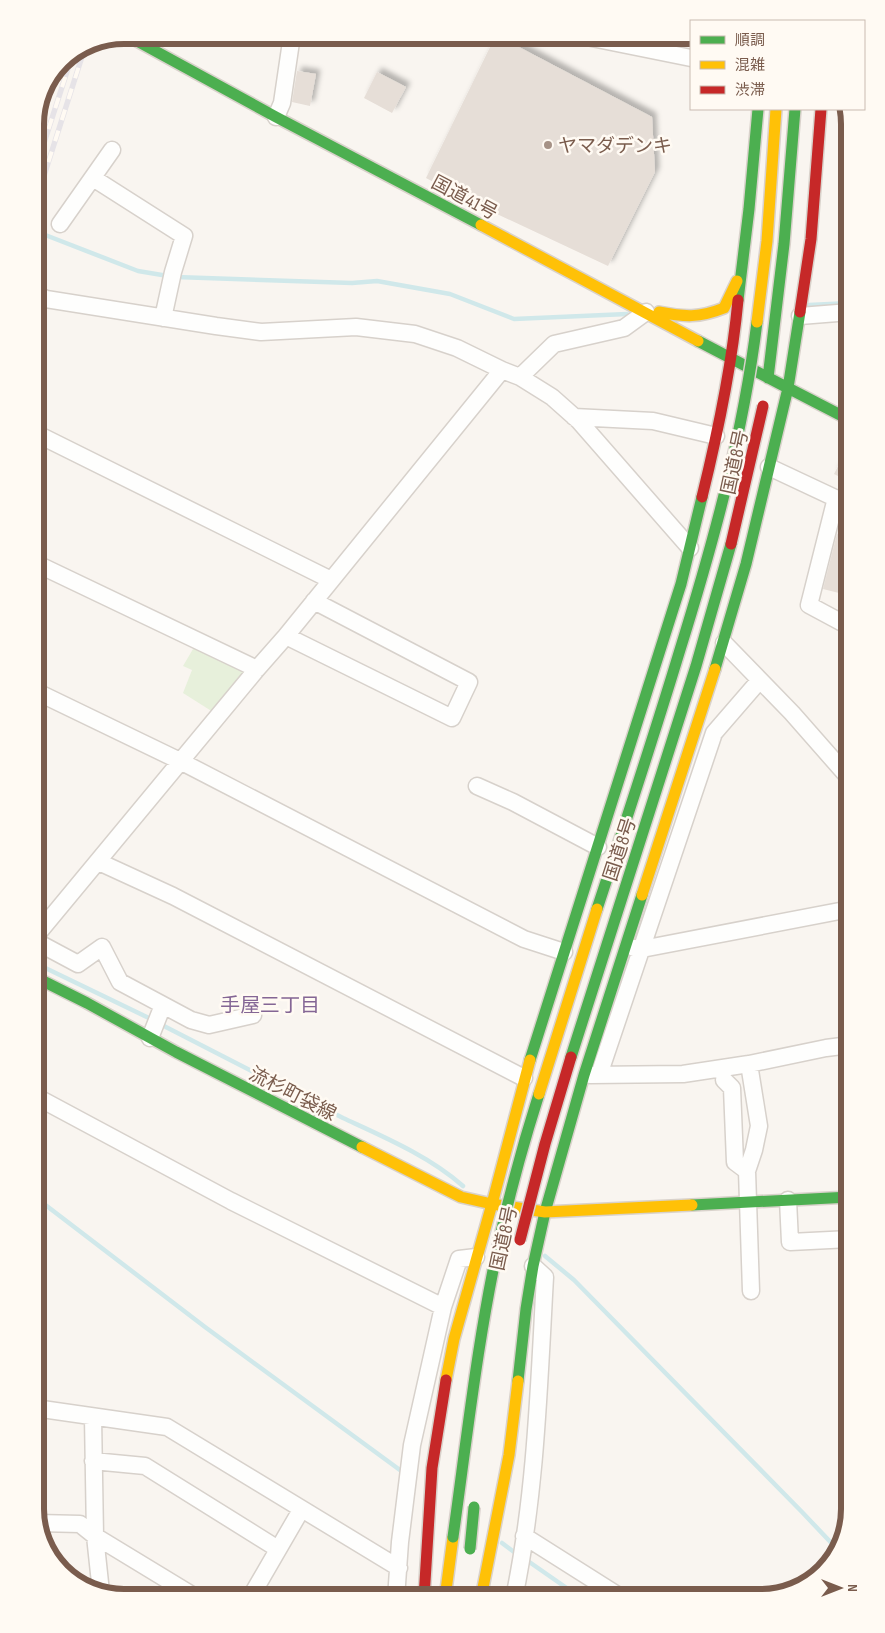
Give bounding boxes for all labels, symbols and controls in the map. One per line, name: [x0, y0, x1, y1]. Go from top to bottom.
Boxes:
legend: [690, 20, 865, 110]
text: 順調: [735, 31, 765, 50]
text: 混雑: [735, 56, 765, 75]
text: 渋滞: [735, 81, 765, 100]
place label: ヤマダデンキ: [558, 135, 672, 158]
marker: ヤマダデンキ: [542, 139, 554, 151]
street label: 国道41号: [427, 171, 501, 225]
street label: 国道8号: [717, 428, 754, 497]
street label: 国道8号: [599, 815, 641, 884]
district label: 手屋三丁目: [220, 994, 320, 1018]
street label: 流杉町袋線: [245, 1063, 340, 1126]
street label: 国道8号: [486, 1204, 523, 1273]
north arrow: [815, 1563, 865, 1613]
text: N: [844, 1584, 861, 1592]

